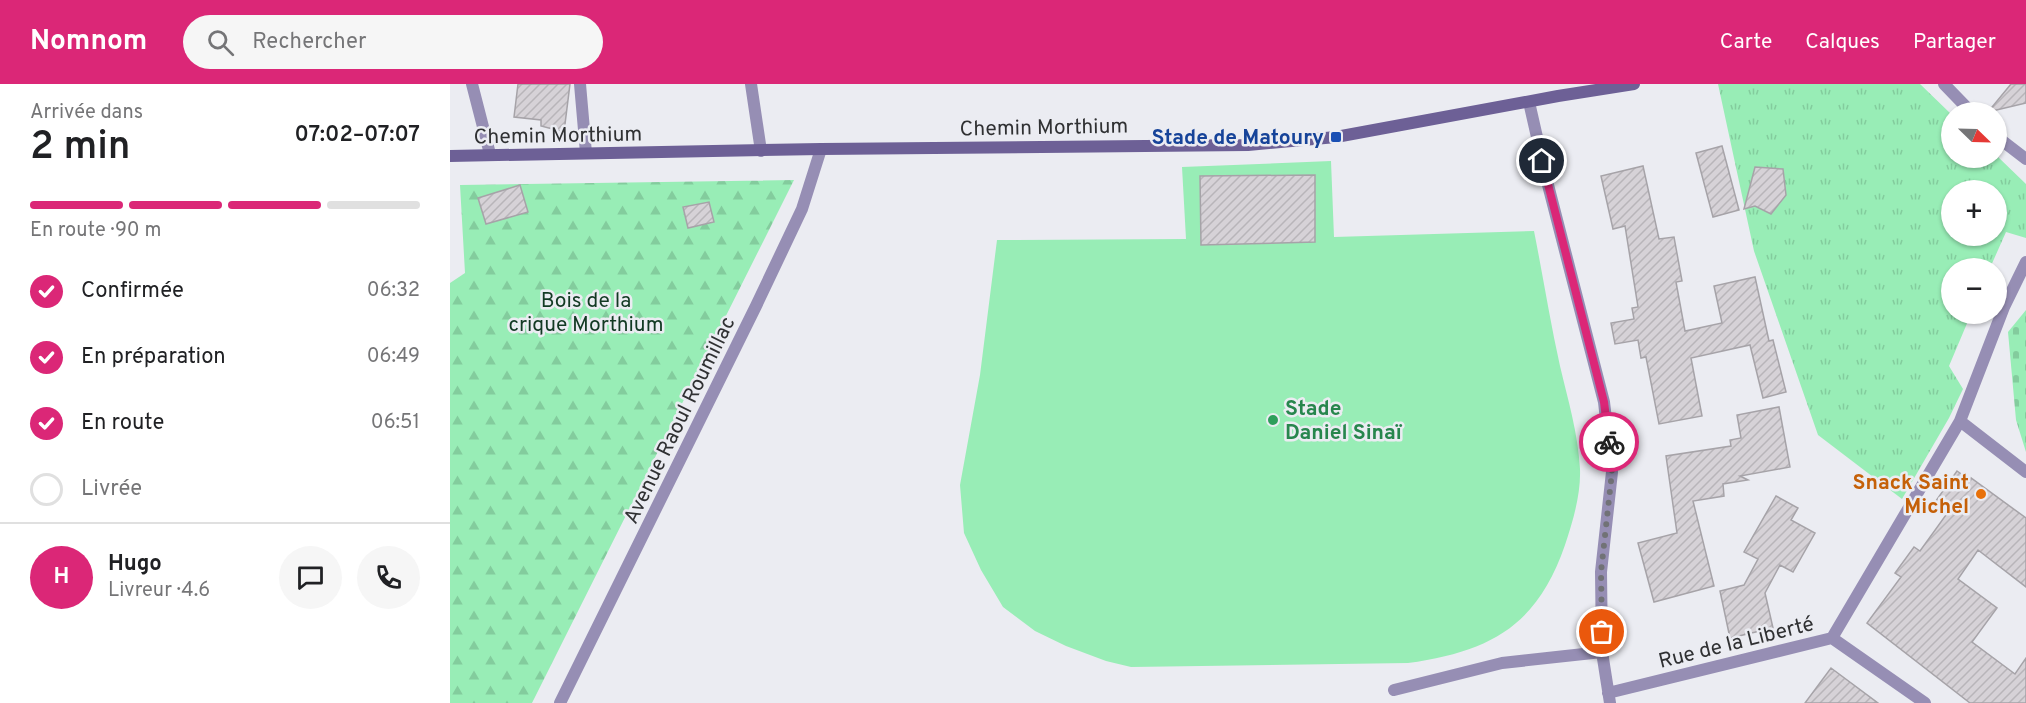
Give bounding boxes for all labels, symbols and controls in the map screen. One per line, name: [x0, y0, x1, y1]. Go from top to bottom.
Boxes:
search box: [183, 15, 603, 69]
text: Nomnom: [30, 24, 147, 60]
icon: search: [204, 26, 237, 59]
text: Rechercher: [252, 29, 367, 56]
text: Carte: [1720, 29, 1772, 56]
text: Calques: [1805, 29, 1880, 56]
text: Partager: [1913, 29, 1996, 56]
text: Arrivée dans: [30, 100, 143, 126]
north arrow: [1941, 102, 2007, 168]
map controls: [1941, 102, 2007, 324]
street label: Chemin Morthium: [960, 114, 1129, 143]
text: 07:02–07:07: [295, 122, 420, 149]
street label: Chemin Morthium: [474, 122, 643, 151]
text: 2 min: [30, 124, 131, 173]
place label: Stade de Matoury: [1152, 125, 1324, 152]
marker: Stade de Matoury: [1329, 130, 1343, 144]
pin: [1516, 135, 1567, 186]
icon: home: [1525, 144, 1558, 177]
button: +: [1941, 180, 2007, 246]
text: En route · 90 m: [30, 218, 161, 244]
button: −: [1941, 258, 2007, 324]
icon: check: [30, 275, 63, 308]
text: Confirmée: [81, 278, 184, 305]
text: 06:32: [367, 278, 420, 304]
park label: Bois de la crique Morthium: [508, 288, 664, 339]
street label: Avenue Raoul Roumillac: [618, 313, 742, 529]
icon: check: [30, 341, 63, 374]
text: En préparation: [81, 344, 226, 371]
text: 06:49: [367, 344, 420, 370]
place label: Stade Daniel Sinaï: [1285, 396, 1403, 447]
icon: check: [30, 407, 63, 440]
text: En route: [81, 410, 164, 437]
text: 06:51: [371, 410, 420, 436]
courier: [1579, 412, 1639, 472]
marker: Stade Daniel Sinaï: [1266, 413, 1280, 427]
icon: bike: [1593, 426, 1626, 459]
place label: Snack Saint Michel: [1853, 470, 1969, 521]
text: Livrée: [81, 476, 142, 503]
marker: Snack Saint Michel: [1974, 487, 1988, 501]
button: chat: [279, 546, 342, 609]
button: phone: [357, 546, 420, 609]
text: Hugo: [108, 551, 162, 578]
text: H: [54, 564, 69, 591]
text: Livreur · 4.6: [108, 578, 210, 604]
pin: [1576, 606, 1627, 657]
street label: Rue de la Liberté: [1656, 611, 1817, 676]
icon: bag: [1585, 615, 1618, 648]

